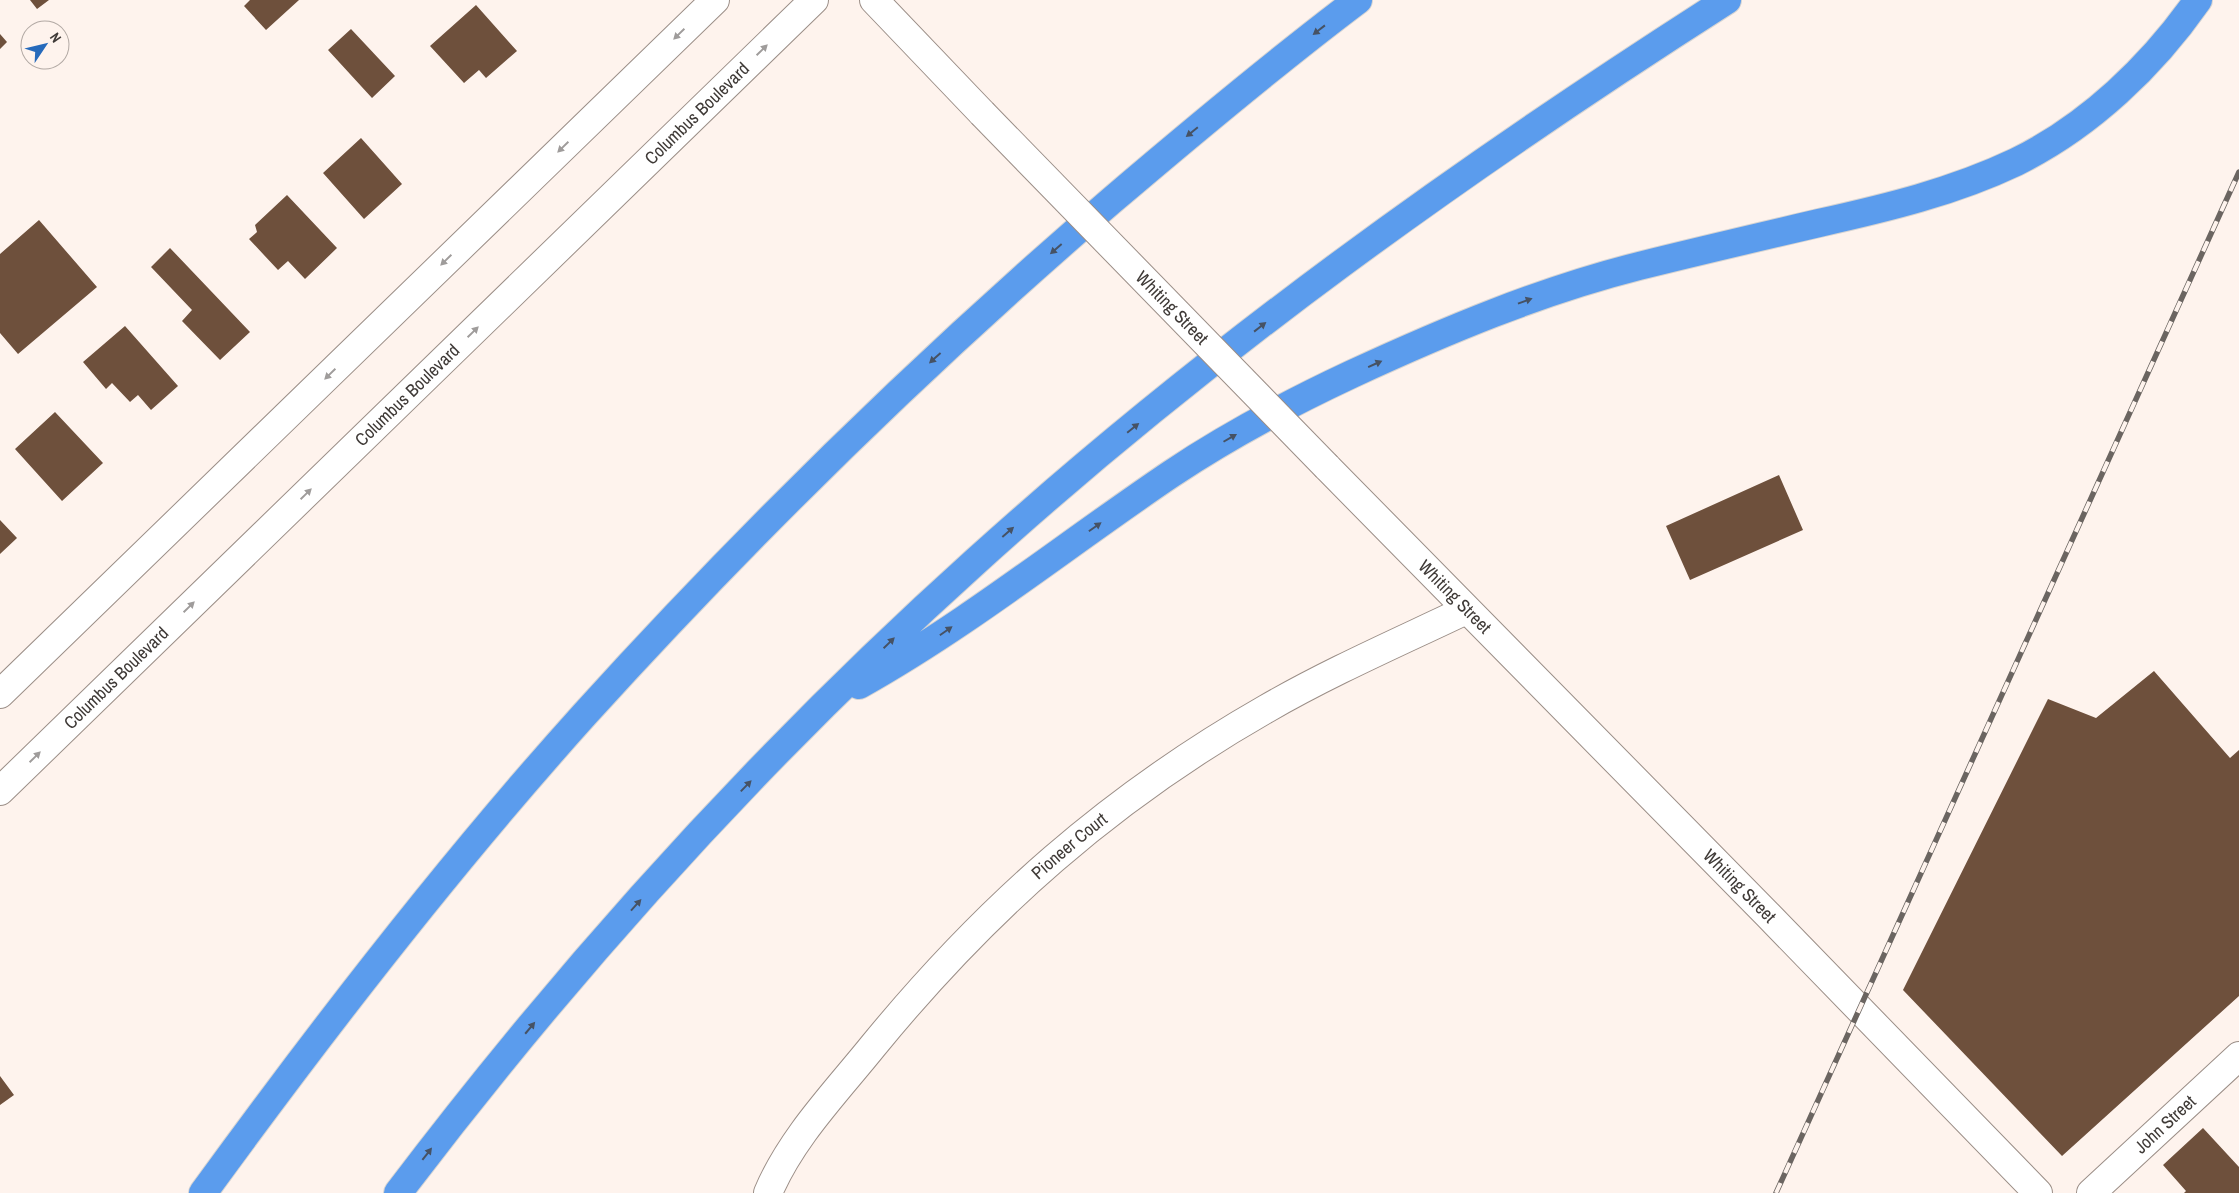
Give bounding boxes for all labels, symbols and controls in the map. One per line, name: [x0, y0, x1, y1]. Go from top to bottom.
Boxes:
north arrow: [20, 20, 70, 70]
one-way arrow: [1313, 24, 1326, 35]
one-way arrow: [674, 28, 686, 40]
text: N: [46, 29, 65, 46]
one-way arrow: [756, 44, 768, 56]
street label: Columbus Boulevard: [639, 56, 755, 170]
one-way arrow: [1186, 126, 1199, 137]
one-way arrow: [557, 141, 569, 153]
one-way arrow: [1050, 243, 1062, 255]
one-way arrow: [441, 254, 453, 266]
street label: Whiting Street: [1130, 265, 1214, 350]
one-way arrow: [1517, 297, 1532, 304]
one-way arrow: [1253, 321, 1266, 332]
one-way arrow: [466, 326, 478, 338]
street label: Columbus Boulevard: [349, 338, 465, 452]
one-way arrow: [930, 352, 942, 364]
one-way arrow: [1368, 359, 1382, 367]
one-way arrow: [324, 368, 336, 380]
one-way arrow: [1126, 422, 1139, 433]
one-way arrow: [1224, 433, 1237, 442]
one-way arrow: [299, 488, 311, 500]
one-way arrow: [1088, 522, 1101, 532]
one-way arrow: [1002, 527, 1015, 538]
street label: Whiting Street: [1413, 554, 1497, 639]
one-way arrow: [183, 601, 195, 613]
street label: Columbus Boulevard: [58, 621, 174, 735]
one-way arrow: [939, 626, 953, 636]
one-way arrow: [883, 637, 895, 649]
one-way arrow: [29, 751, 41, 763]
one-way arrow: [740, 780, 752, 792]
street label: Pioneer Court: [1026, 807, 1112, 885]
street label: Whiting Street: [1698, 843, 1782, 928]
one-way arrow: [631, 899, 642, 912]
one-way arrow: [524, 1023, 536, 1035]
street label: John Street: [2129, 1089, 2201, 1159]
one-way arrow: [422, 1148, 433, 1161]

